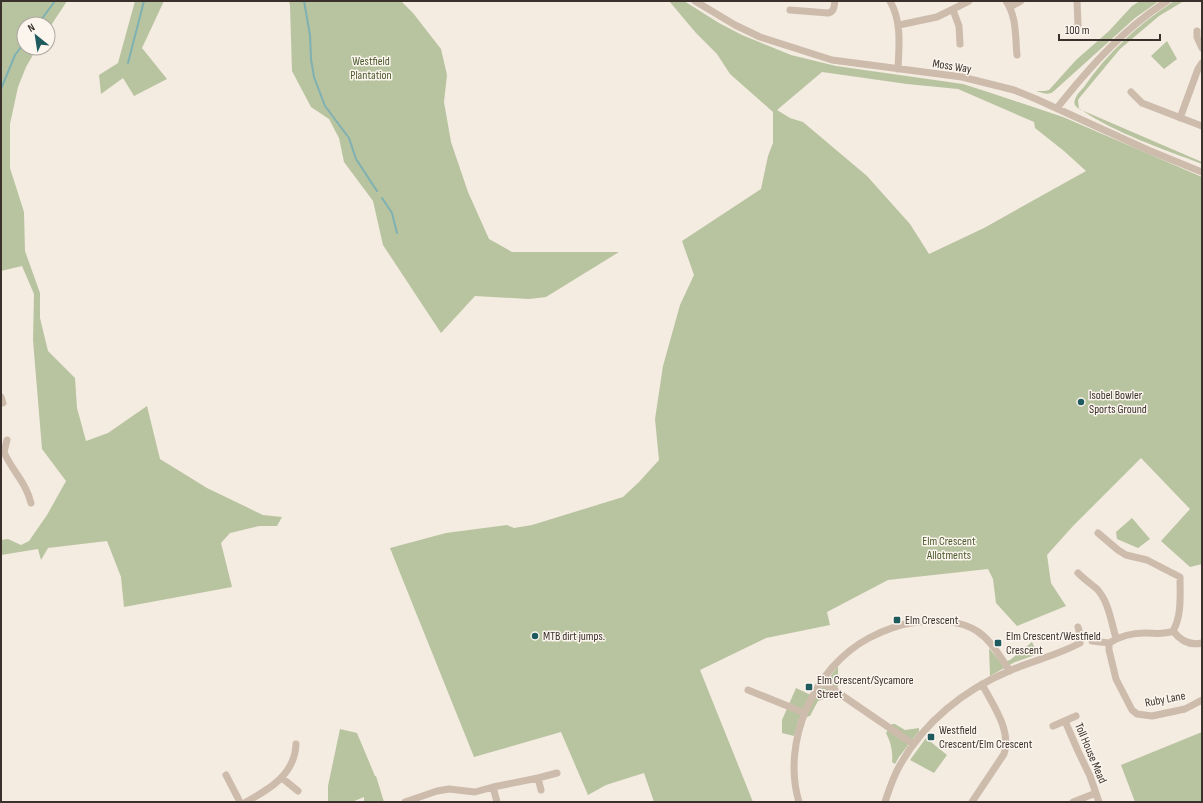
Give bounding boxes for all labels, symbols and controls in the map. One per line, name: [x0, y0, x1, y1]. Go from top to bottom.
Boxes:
north arrow: [16, 16, 56, 56]
scale bar: [1059, 16, 1160, 42]
text: N: [25, 21, 37, 35]
text: 100 m: [1065, 23, 1090, 38]
park label: Westfield Plantation: [350, 54, 392, 83]
street label: Moss Way: [931, 56, 973, 77]
place label: Isobel Bowler Sports Ground: [1089, 388, 1147, 417]
marker: Isobel Bowler Sports Ground: [1076, 397, 1086, 407]
park label: Elm Crescent Allotments: [922, 534, 976, 563]
place label: Elm Crescent: [905, 613, 959, 628]
marker: Elm Crescent: [892, 615, 902, 625]
place label: MTB dirt jumps.: [543, 629, 605, 644]
place label: Elm Crescent/Westfield Crescent: [1006, 629, 1101, 658]
marker: MTB dirt jumps.: [530, 631, 540, 641]
marker: Elm Crescent/Westfield Crescent: [993, 638, 1003, 648]
place label: Elm Crescent/Sycamore Street: [817, 673, 914, 702]
marker: Elm Crescent/Sycamore Street: [804, 682, 814, 692]
street label: Ruby Lane: [1144, 688, 1187, 711]
street label: Toll House Mead: [1071, 721, 1110, 786]
place label: Westfield Crescent/Elm Crescent: [939, 723, 1033, 752]
marker: Westfield Crescent/Elm Crescent: [926, 732, 936, 742]

